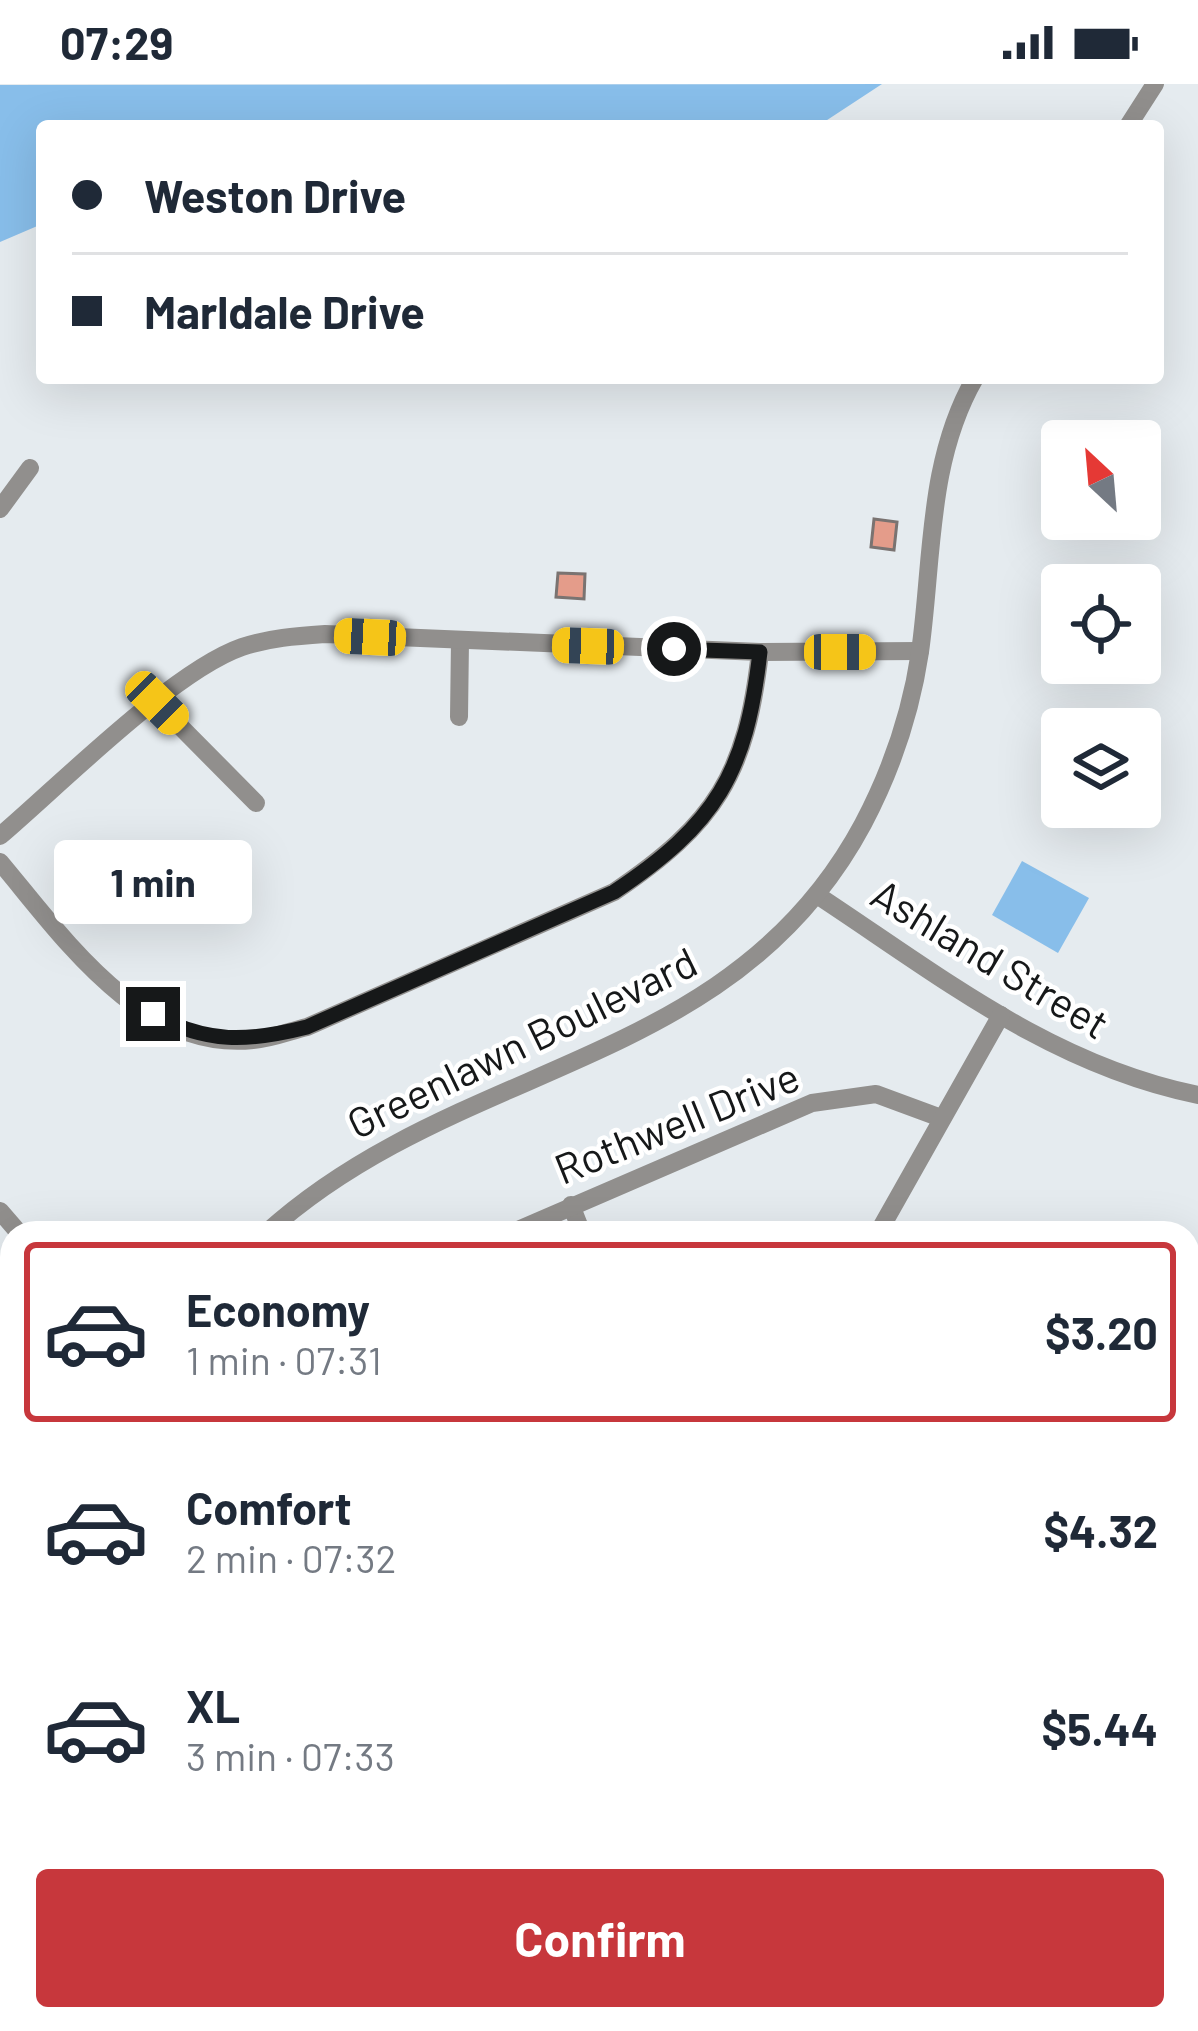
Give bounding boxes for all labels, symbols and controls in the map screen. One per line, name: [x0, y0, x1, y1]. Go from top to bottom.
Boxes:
text: 07:29: [60, 15, 173, 69]
text: Weston Drive: [144, 168, 406, 222]
text: Marldale Drive: [144, 284, 425, 338]
north arrow: [1041, 420, 1161, 540]
map controls: [1041, 420, 1161, 828]
button: locate: [1041, 564, 1161, 684]
car: [333, 617, 407, 657]
route start: [647, 622, 701, 676]
car: [551, 627, 625, 665]
car: [804, 634, 876, 670]
car: [119, 665, 195, 741]
button: layers: [1041, 708, 1161, 828]
callout: 1 min: [54, 840, 252, 924]
text: 1 min: [110, 858, 196, 905]
street label: Ashland Street: [863, 867, 1119, 1048]
street label: Greenlawn Boulevard: [338, 935, 704, 1148]
route end: [126, 987, 180, 1041]
street label: Rothwell Drive: [547, 1049, 806, 1193]
icon: car: [42, 1278, 150, 1386]
text: Economy: [186, 1282, 370, 1336]
text: $3.20: [1045, 1305, 1158, 1359]
text: 1 min · 07:31: [186, 1336, 382, 1383]
icon: car: [42, 1476, 150, 1584]
text: Comfort: [186, 1480, 352, 1534]
text: $4.32: [1043, 1503, 1158, 1557]
text: 2 min · 07:32: [186, 1534, 396, 1581]
icon: car: [42, 1674, 150, 1782]
text: XL: [186, 1678, 240, 1732]
text: $5.44: [1041, 1701, 1158, 1755]
text: 3 min · 07:33: [186, 1732, 395, 1779]
button: Confirm: [36, 1869, 1164, 2007]

